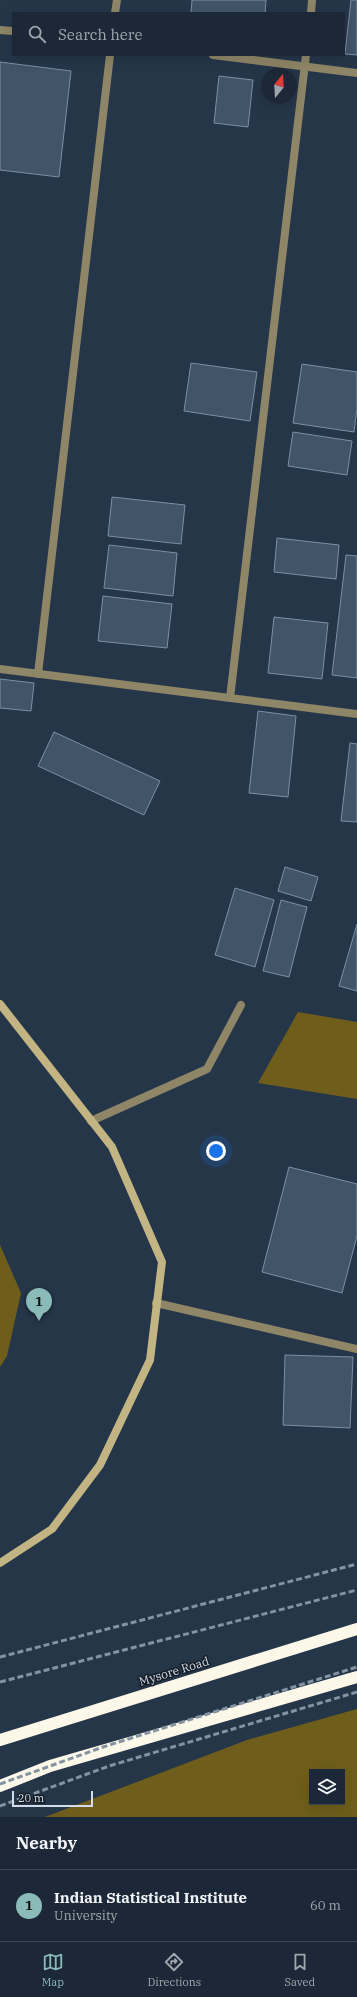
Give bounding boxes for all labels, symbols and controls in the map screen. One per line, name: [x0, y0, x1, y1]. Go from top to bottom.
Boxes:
search box: [12, 12, 345, 56]
icon: search: [26, 23, 48, 45]
text: Search here: [58, 25, 143, 44]
north arrow: [261, 68, 297, 104]
your location: [206, 1141, 226, 1161]
pin: 1: [26, 1288, 52, 1321]
street label: Mysore Road: [137, 1653, 211, 1689]
map controls: [309, 1769, 345, 1805]
button: layers: [309, 1769, 345, 1805]
scale bar: [12, 1789, 93, 1808]
text: 20 m: [18, 1791, 44, 1805]
text: Nearby: [16, 1832, 77, 1854]
text: Indian Statistical Institute: [54, 1888, 247, 1907]
text: 1: [25, 1897, 33, 1914]
text: 60 m: [310, 1897, 341, 1914]
text: University: [54, 1907, 117, 1924]
tab: Map: [42, 1951, 64, 1989]
tab: Directions: [147, 1951, 201, 1989]
tab: Saved: [284, 1951, 315, 1989]

